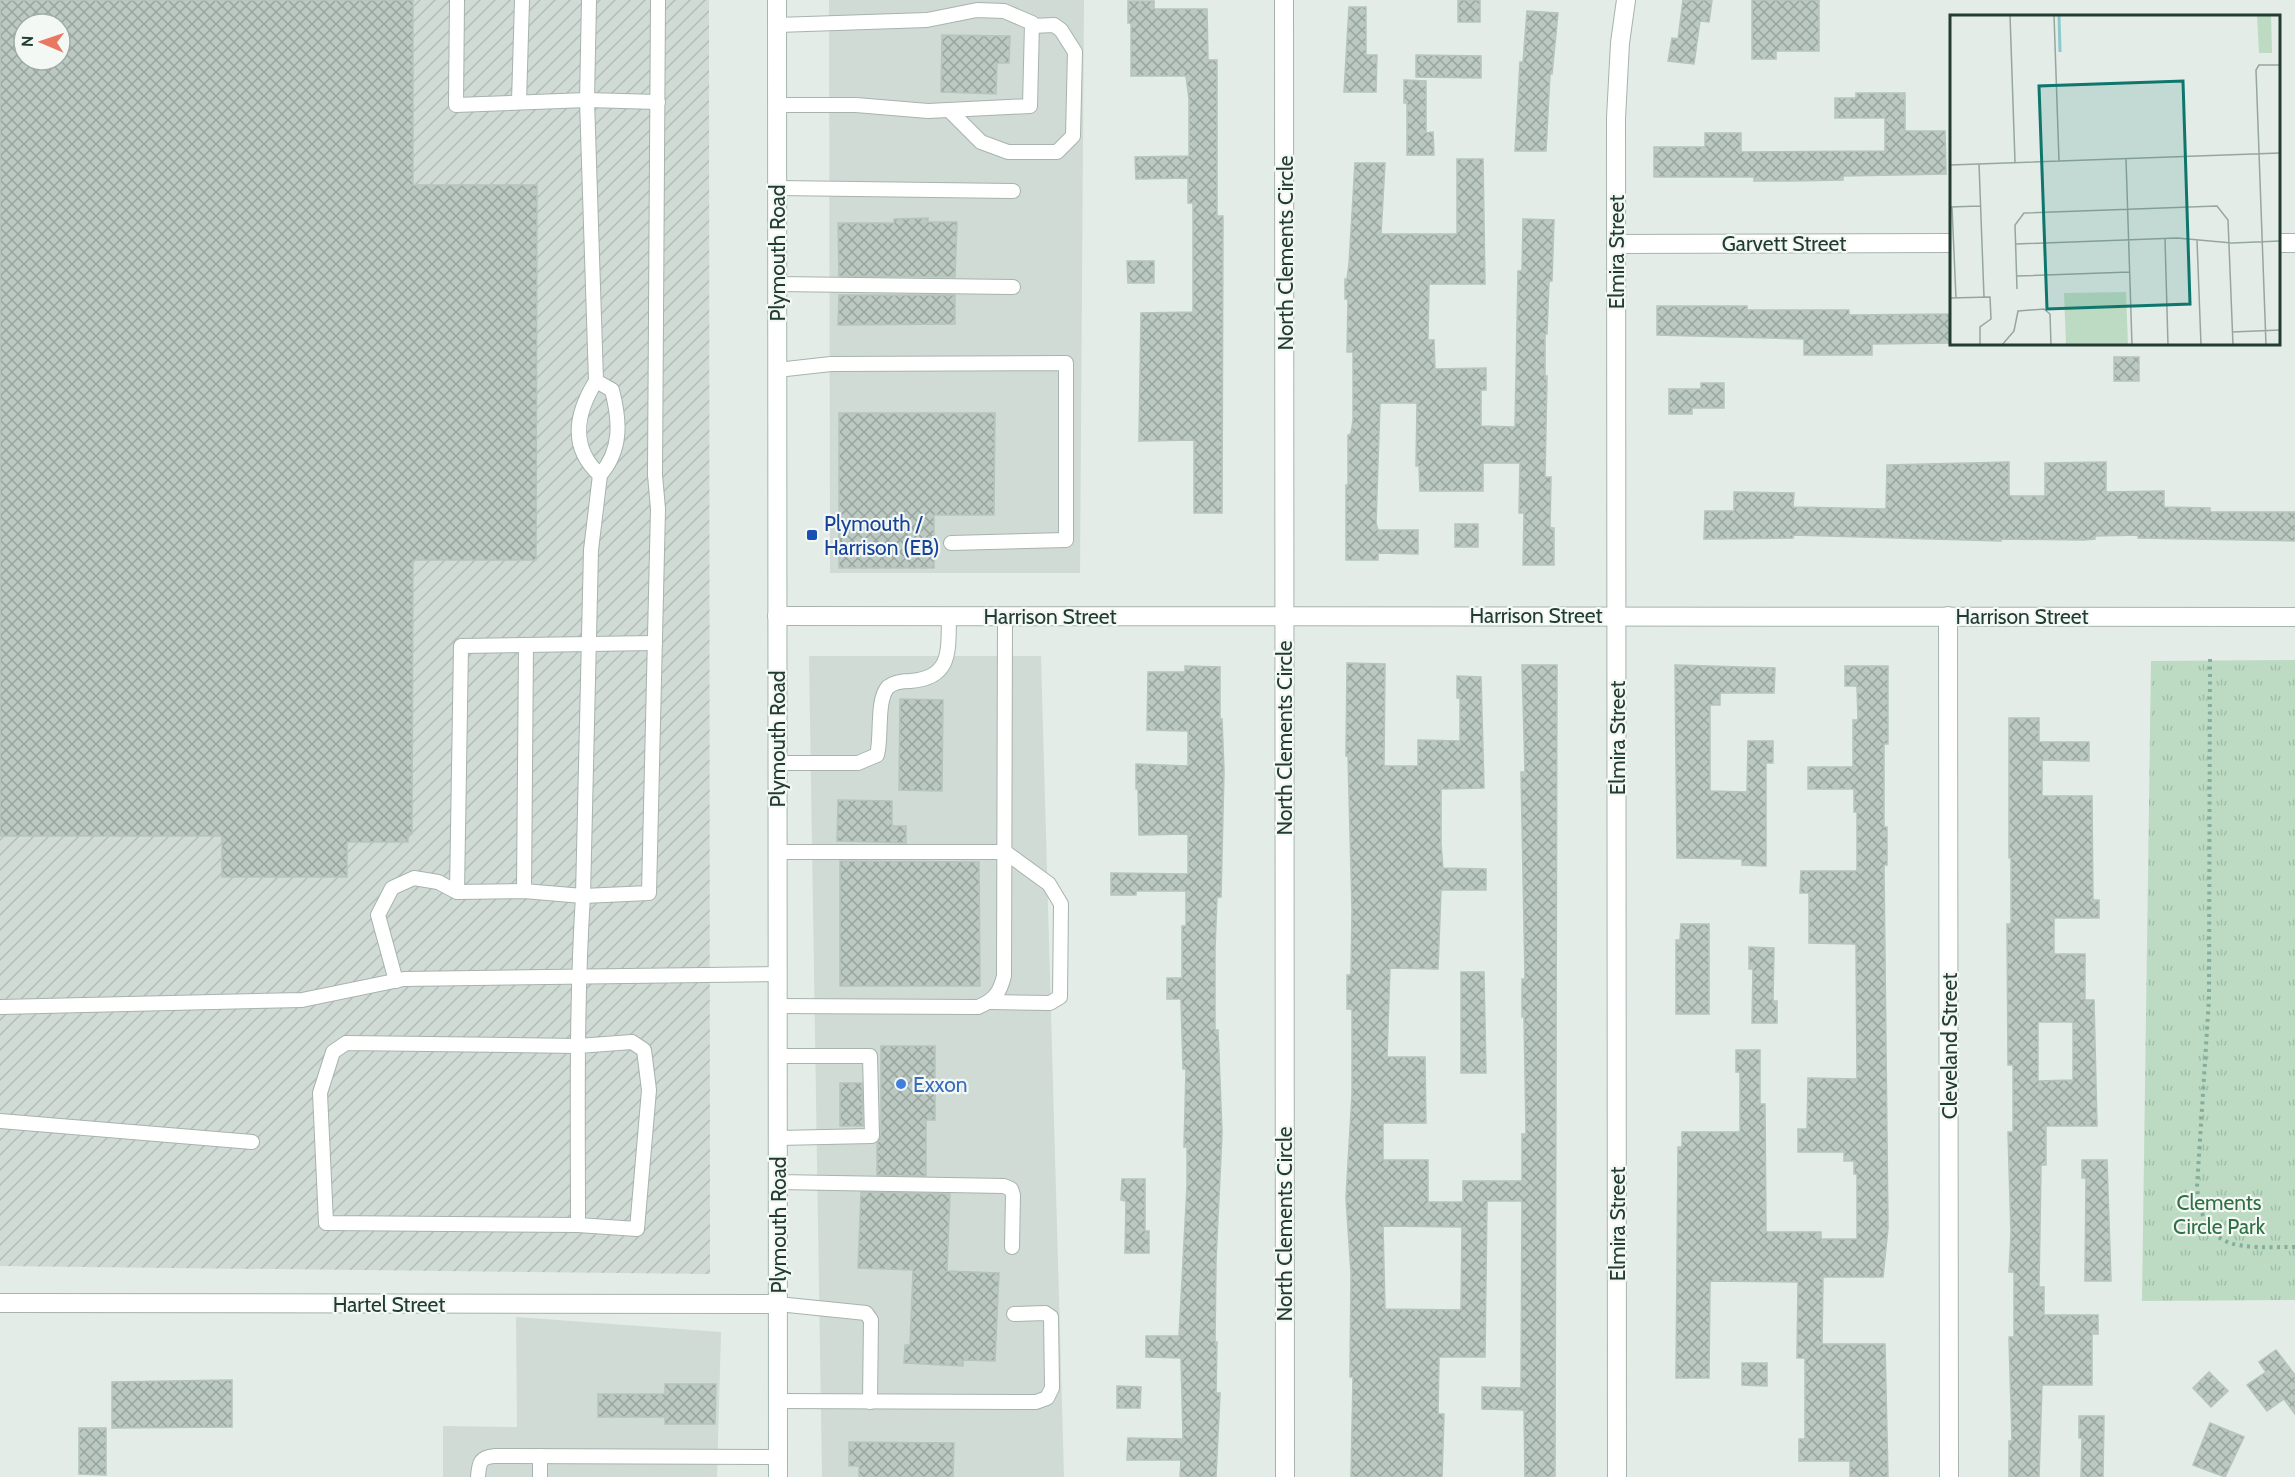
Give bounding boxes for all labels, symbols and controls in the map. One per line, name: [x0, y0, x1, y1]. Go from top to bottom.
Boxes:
north arrow: [12, 12, 72, 72]
inset map: [1950, 15, 2280, 345]
text: N: [18, 36, 37, 47]
street label: North Clements Circle: [1273, 155, 1298, 351]
street label: Plymouth Road: [765, 184, 790, 322]
street label: Elmira Street: [1604, 195, 1629, 309]
street label: Garvett Street: [1722, 231, 1846, 256]
place label: Plymouth / Harrison (EB): [824, 511, 940, 560]
marker: Plymouth / Harrison (EB): [805, 528, 819, 542]
street label: Harrison Street: [1469, 603, 1603, 628]
street label: Harrison Street: [983, 604, 1117, 629]
street label: Harrison Street: [1955, 604, 2089, 629]
street label: North Clements Circle: [1272, 640, 1297, 836]
street label: Plymouth Road: [765, 670, 790, 808]
street label: Elmira Street: [1605, 681, 1630, 795]
street label: Cleveland Street: [1937, 973, 1962, 1119]
place label: Exxon: [913, 1072, 967, 1097]
marker: Exxon: [894, 1077, 908, 1091]
street label: North Clements Circle: [1272, 1126, 1297, 1322]
street label: Plymouth Road: [766, 1156, 791, 1294]
street label: Elmira Street: [1605, 1167, 1630, 1281]
park label: Clements Circle Park: [2173, 1190, 2266, 1239]
street label: Hartel Street: [333, 1292, 445, 1317]

